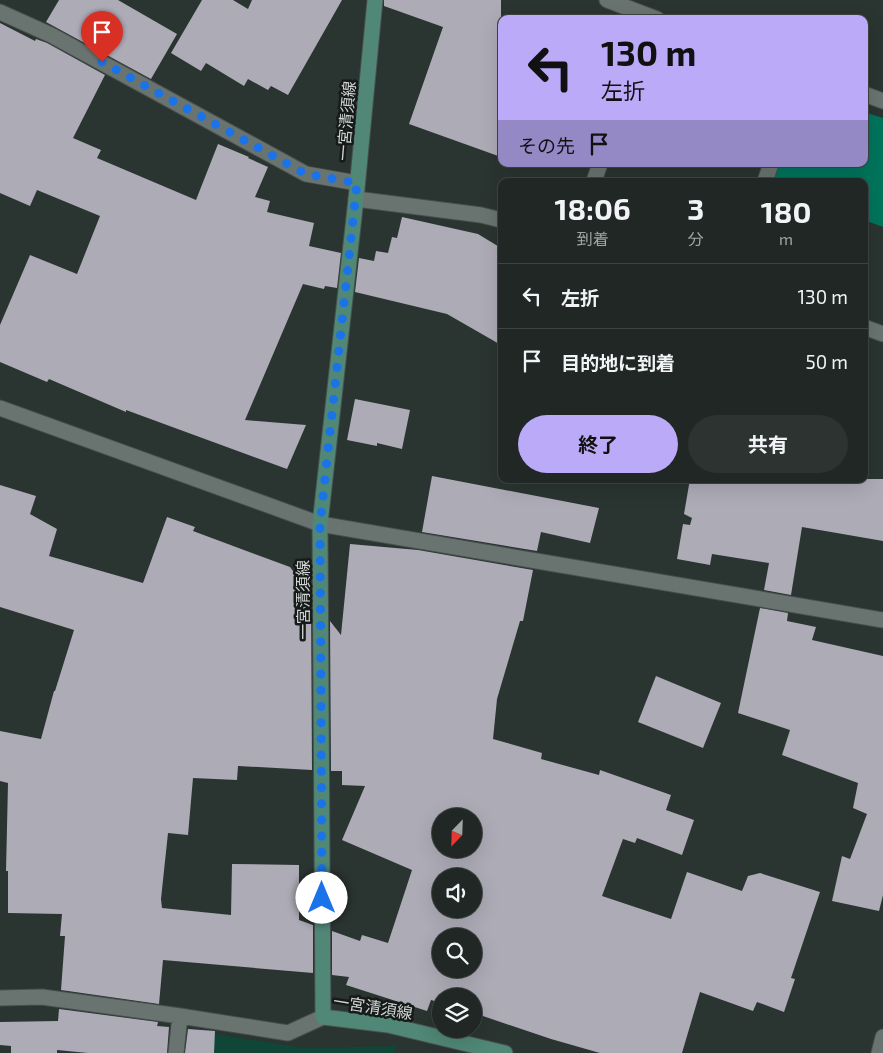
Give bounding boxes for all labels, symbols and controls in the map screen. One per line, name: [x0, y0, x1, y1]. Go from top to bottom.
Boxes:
pin: [81, 11, 123, 62]
icon: arrive: [88, 18, 116, 46]
text: 130 m: [601, 31, 696, 73]
icon: left: [518, 35, 583, 100]
text: 左折: [601, 77, 645, 103]
street label: 一宮清須線: [333, 80, 358, 162]
icon: arrive: [585, 130, 613, 158]
text: その先: [518, 134, 575, 157]
text: 18:06: [555, 190, 631, 226]
text: 3: [687, 190, 704, 226]
text: 180: [761, 193, 811, 229]
text: 到着: [577, 229, 609, 248]
text: 分: [688, 229, 704, 248]
text: m: [779, 229, 793, 248]
icon: left: [518, 282, 546, 310]
text: 130 m: [798, 285, 848, 308]
text: 左折: [561, 286, 599, 309]
icon: arrive: [518, 347, 546, 375]
text: 50 m: [805, 350, 848, 373]
text: 目的地に到着: [561, 351, 675, 374]
button: 終了: [518, 415, 678, 473]
button: 共有: [688, 415, 848, 473]
street label: 一宮清須線: [293, 560, 312, 640]
north arrow: [432, 808, 482, 858]
map controls: [432, 808, 482, 1038]
button: sound: [432, 868, 482, 918]
position arrow: [295, 871, 347, 923]
button: search: [432, 928, 482, 978]
button: layers: [432, 988, 482, 1038]
street label: 一宮清須線: [332, 991, 414, 1022]

